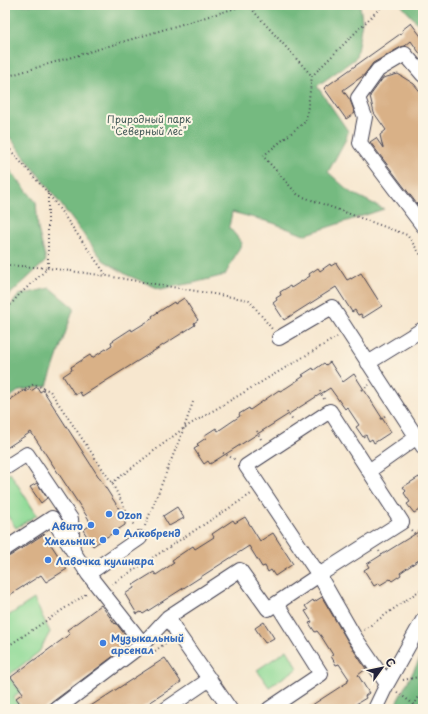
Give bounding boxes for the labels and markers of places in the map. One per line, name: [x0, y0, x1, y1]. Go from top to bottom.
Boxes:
place label: Ozon: [117, 507, 142, 522]
marker: Ozon: [104, 509, 114, 519]
place label: Авито: [52, 518, 83, 533]
marker: Авито: [86, 520, 96, 530]
place label: Алкобренд: [124, 525, 180, 540]
marker: Алкобренд: [111, 527, 121, 537]
place label: Хмельник: [45, 533, 96, 548]
marker: Хмельник: [98, 535, 108, 545]
place label: Лавочка кулинара: [56, 553, 154, 569]
marker: Лавочка кулинара: [43, 555, 53, 565]
place label: Музыкальный арсенал: [111, 630, 184, 657]
marker: Музыкальный арсенал: [98, 638, 108, 648]

